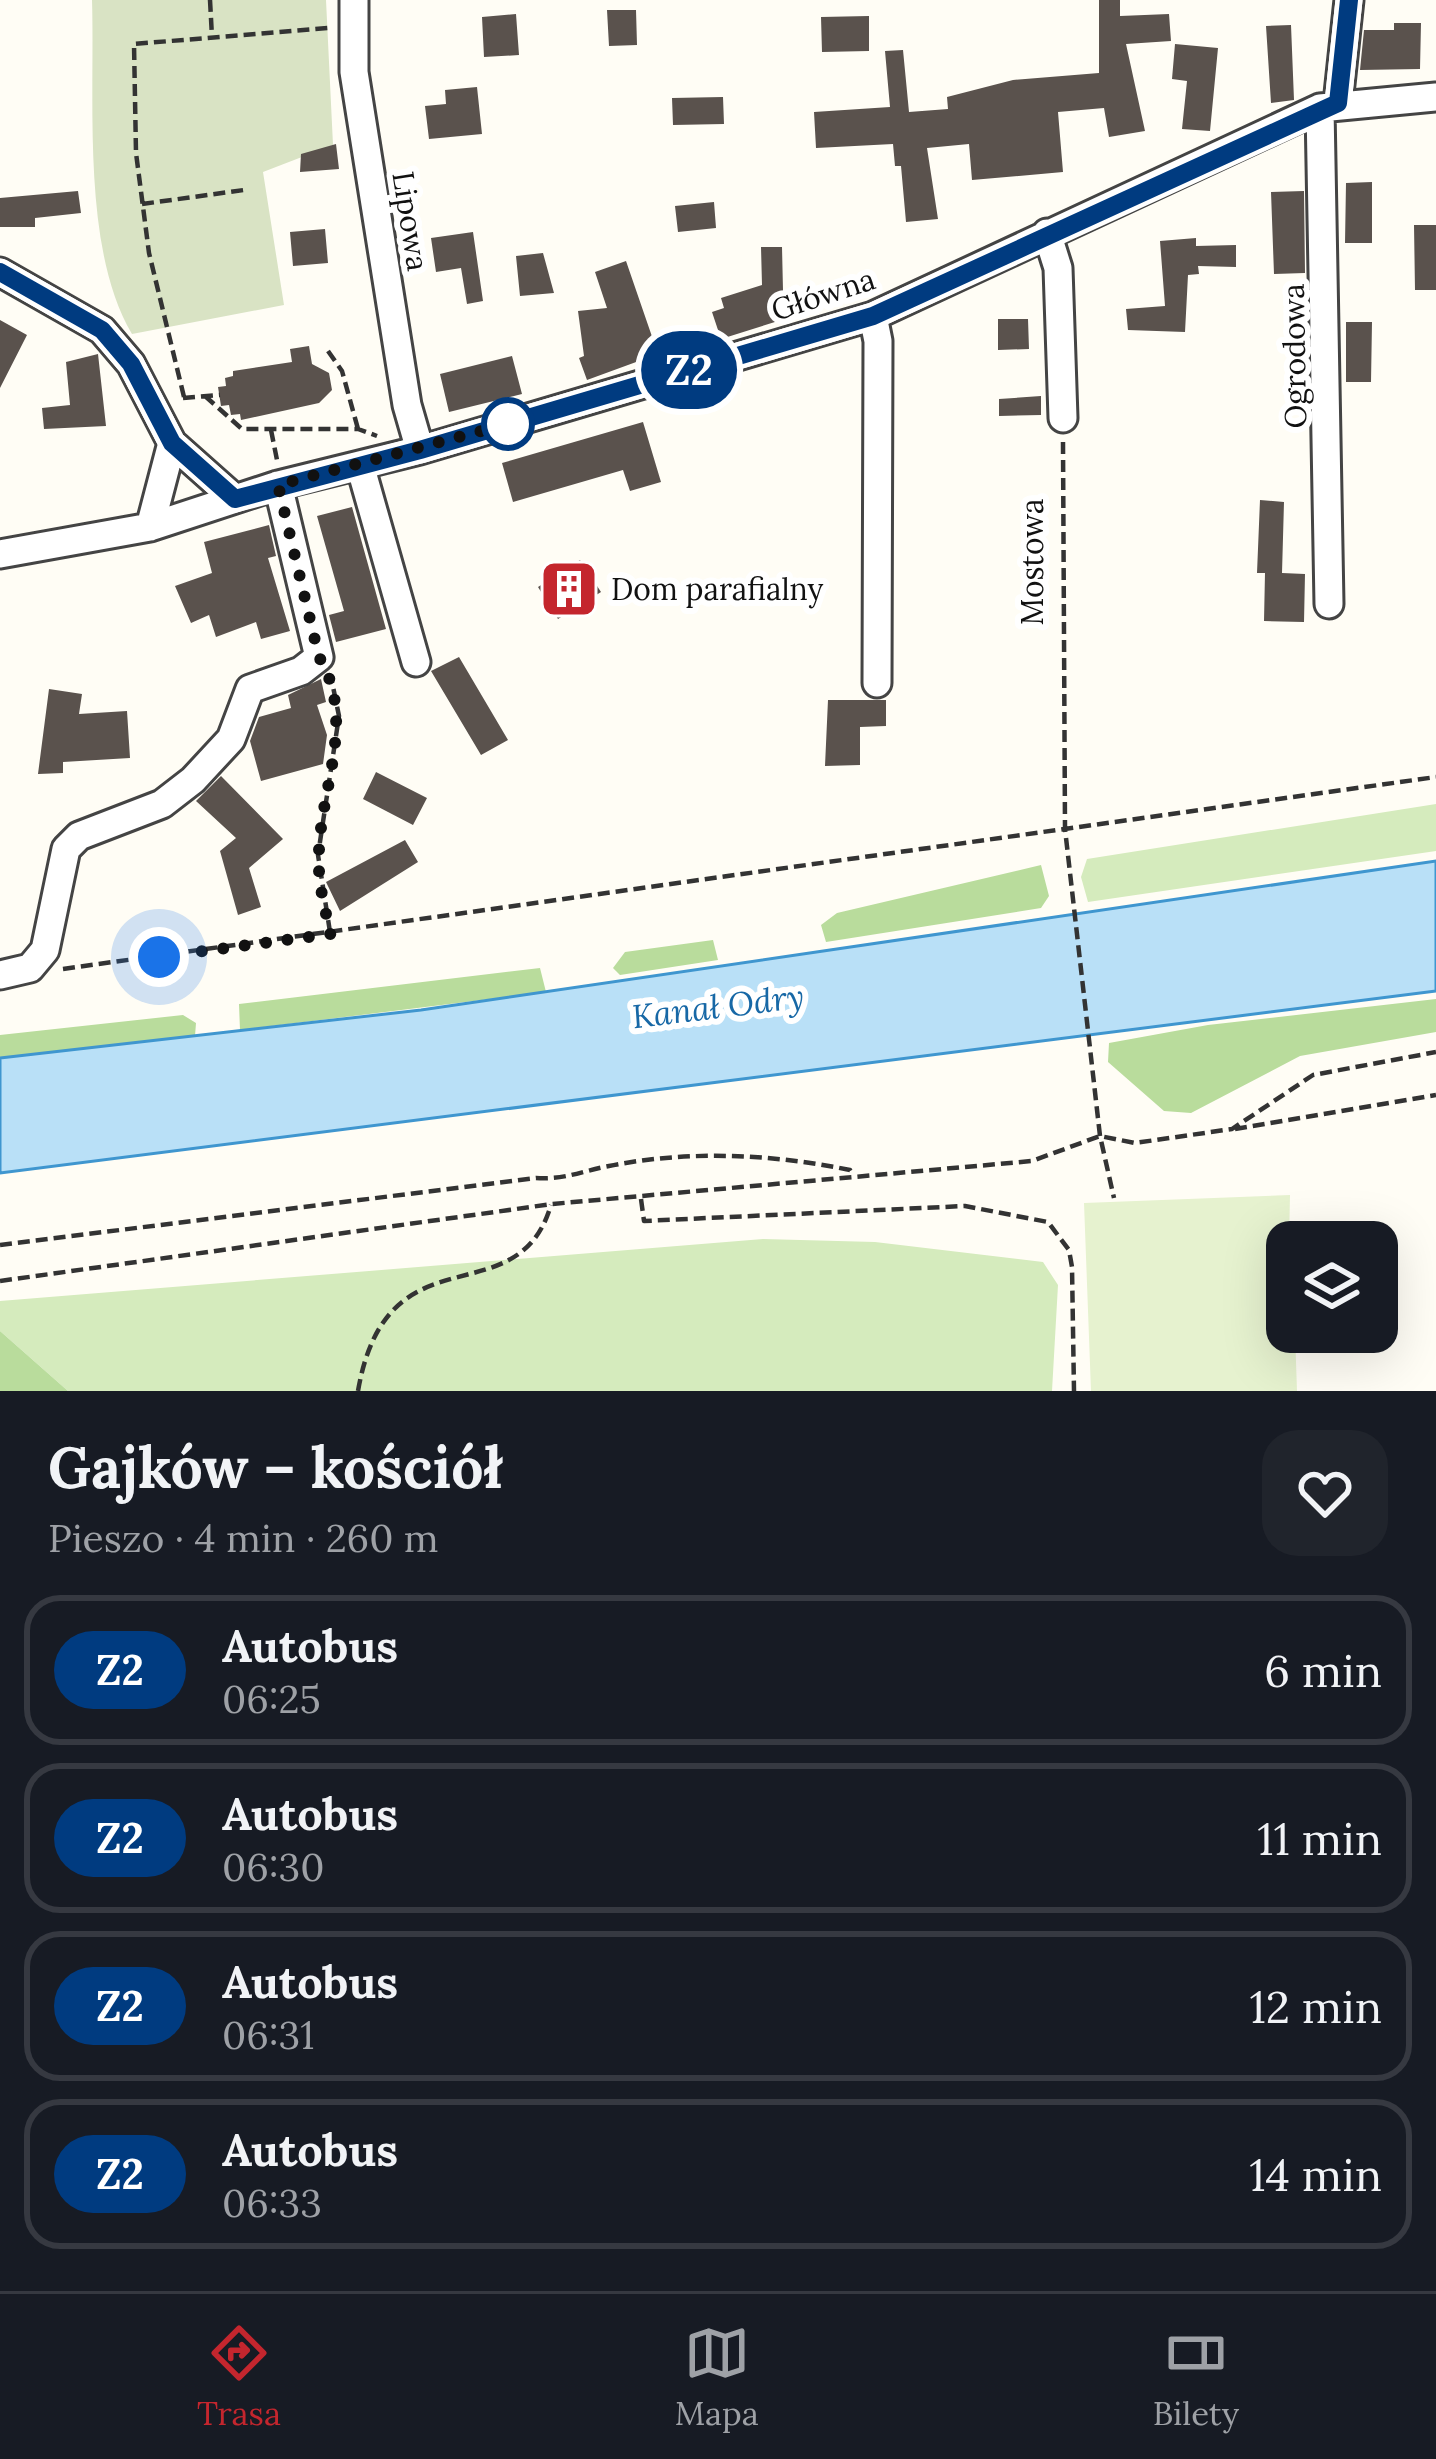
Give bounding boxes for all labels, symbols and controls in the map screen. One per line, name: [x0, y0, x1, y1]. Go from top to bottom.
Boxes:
street label: Lipowa: [384, 169, 438, 273]
street label: Główna: [766, 259, 880, 329]
street label: Ogrodowa: [1274, 283, 1315, 429]
line badge: Z2: [635, 331, 743, 409]
text: Z2: [665, 343, 713, 397]
unlabelled marker: [483, 399, 533, 449]
street label: Mostowa: [1013, 499, 1051, 625]
building icon: Dom parafialny: [538, 558, 600, 620]
place label: Dom parafialny: [611, 570, 824, 609]
your location: [129, 927, 189, 987]
water label: Kanał Odry: [629, 975, 807, 1037]
map controls: [1266, 1221, 1398, 1353]
button: layers: [1266, 1221, 1398, 1353]
button: heart: [1262, 1430, 1388, 1556]
text: Gajków – kościół: [48, 1431, 502, 1504]
text: Pieszo · 4 min · 260 m: [48, 1513, 439, 1563]
text: Autobus: [222, 1617, 398, 1674]
text: 6 min: [1264, 1642, 1382, 1699]
text: Z2: [96, 1643, 144, 1697]
text: 06:25: [222, 1674, 321, 1724]
text: Autobus: [222, 1785, 398, 1842]
text: 11 min: [1257, 1810, 1382, 1867]
text: Z2: [96, 1811, 144, 1865]
text: 06:30: [222, 1842, 324, 1892]
text: Autobus: [222, 1953, 398, 2010]
text: 12 min: [1249, 1978, 1382, 2035]
text: Z2: [96, 1979, 144, 2033]
text: 06:31: [222, 2010, 314, 2060]
text: Autobus: [222, 2121, 398, 2178]
text: 14 min: [1249, 2146, 1382, 2203]
text: Z2: [96, 2147, 144, 2201]
text: 06:33: [222, 2178, 322, 2228]
tab: Trasa: [197, 2320, 281, 2434]
tab: Mapa: [675, 2320, 759, 2434]
tab: Bilety: [1153, 2320, 1239, 2434]

